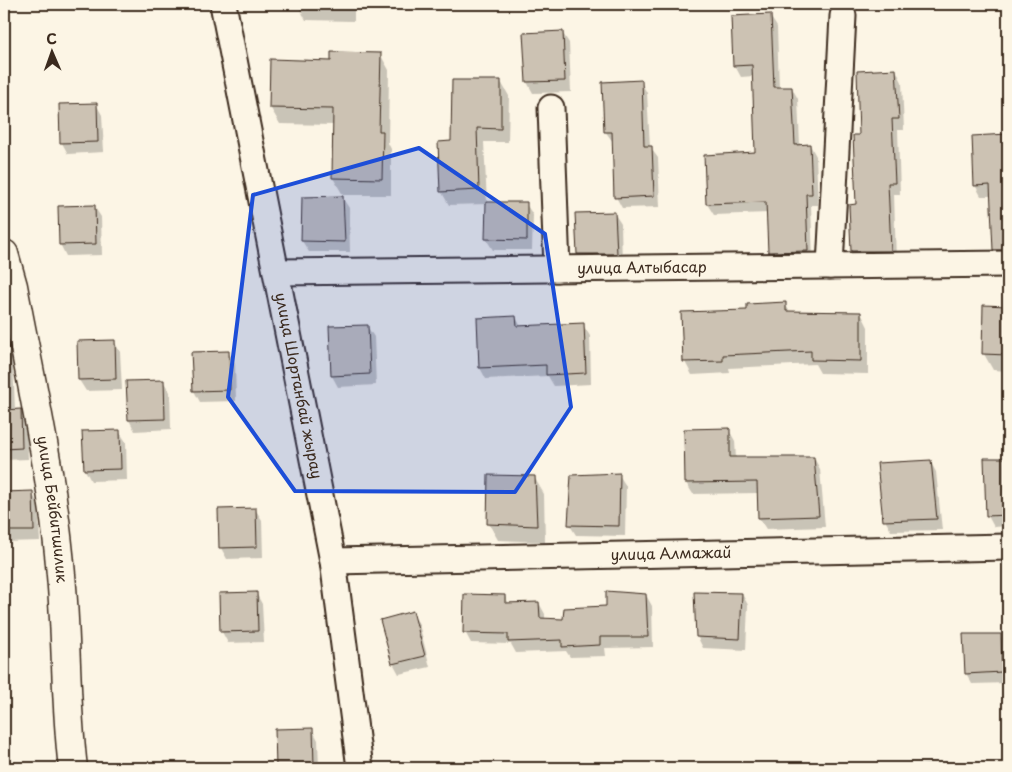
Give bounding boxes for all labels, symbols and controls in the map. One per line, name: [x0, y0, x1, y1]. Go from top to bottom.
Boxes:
north arrow: [28, 28, 78, 78]
text: С: [46, 28, 57, 49]
street label: улица Алтыбасар: [577, 254, 707, 279]
street label: улица Шортанбай жырау: [270, 290, 329, 480]
street label: улица Бейбитшилик: [32, 434, 75, 584]
street label: улица Алмажай: [610, 540, 732, 565]

